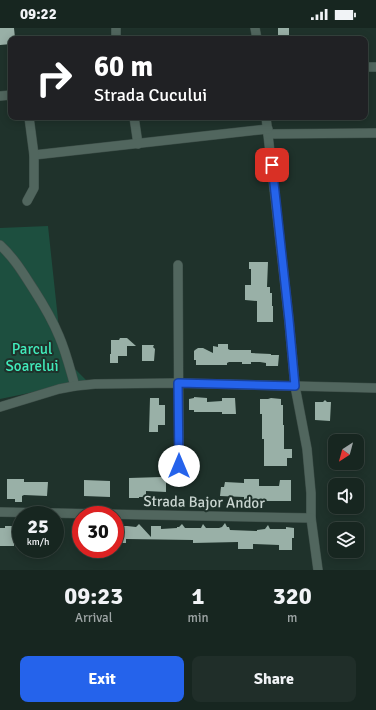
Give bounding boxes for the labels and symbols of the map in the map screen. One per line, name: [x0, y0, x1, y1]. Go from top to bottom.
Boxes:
pin: [255, 148, 289, 182]
park label: Parcul Soarelui: [6, 340, 58, 375]
north arrow: [328, 434, 364, 470]
position arrow: [158, 445, 200, 487]
street label: Strada Bajor Andor: [143, 492, 265, 512]
speed limit sign: 30: [72, 506, 124, 558]

